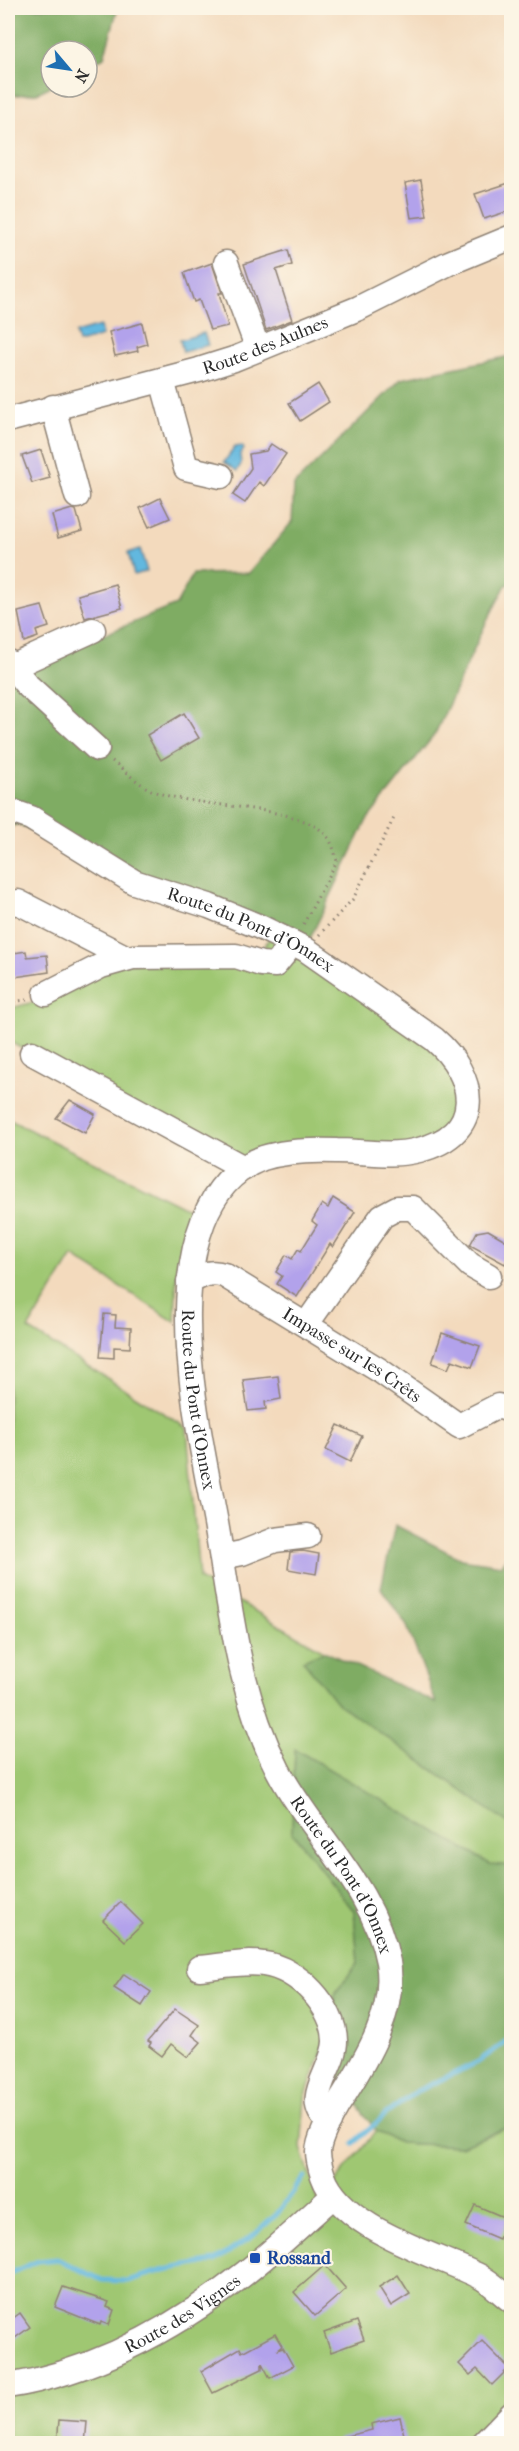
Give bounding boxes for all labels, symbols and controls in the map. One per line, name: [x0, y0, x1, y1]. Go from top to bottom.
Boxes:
north arrow: [39, 39, 99, 99]
text: N: [70, 66, 93, 87]
street label: Route des Aulnes: [200, 312, 331, 379]
street label: Route du Pont d'Onnex: [164, 883, 339, 977]
street label: Impasse sur les Crêts: [279, 1303, 426, 1408]
street label: Route du Pont d'Onnex: [177, 1309, 220, 1492]
street label: Route du Pont d'Onnex: [285, 1792, 396, 1957]
place label: Rossand: [267, 2248, 332, 2269]
marker: Rossand: [248, 2251, 262, 2265]
street label: Route des Vignes: [121, 2270, 245, 2358]

